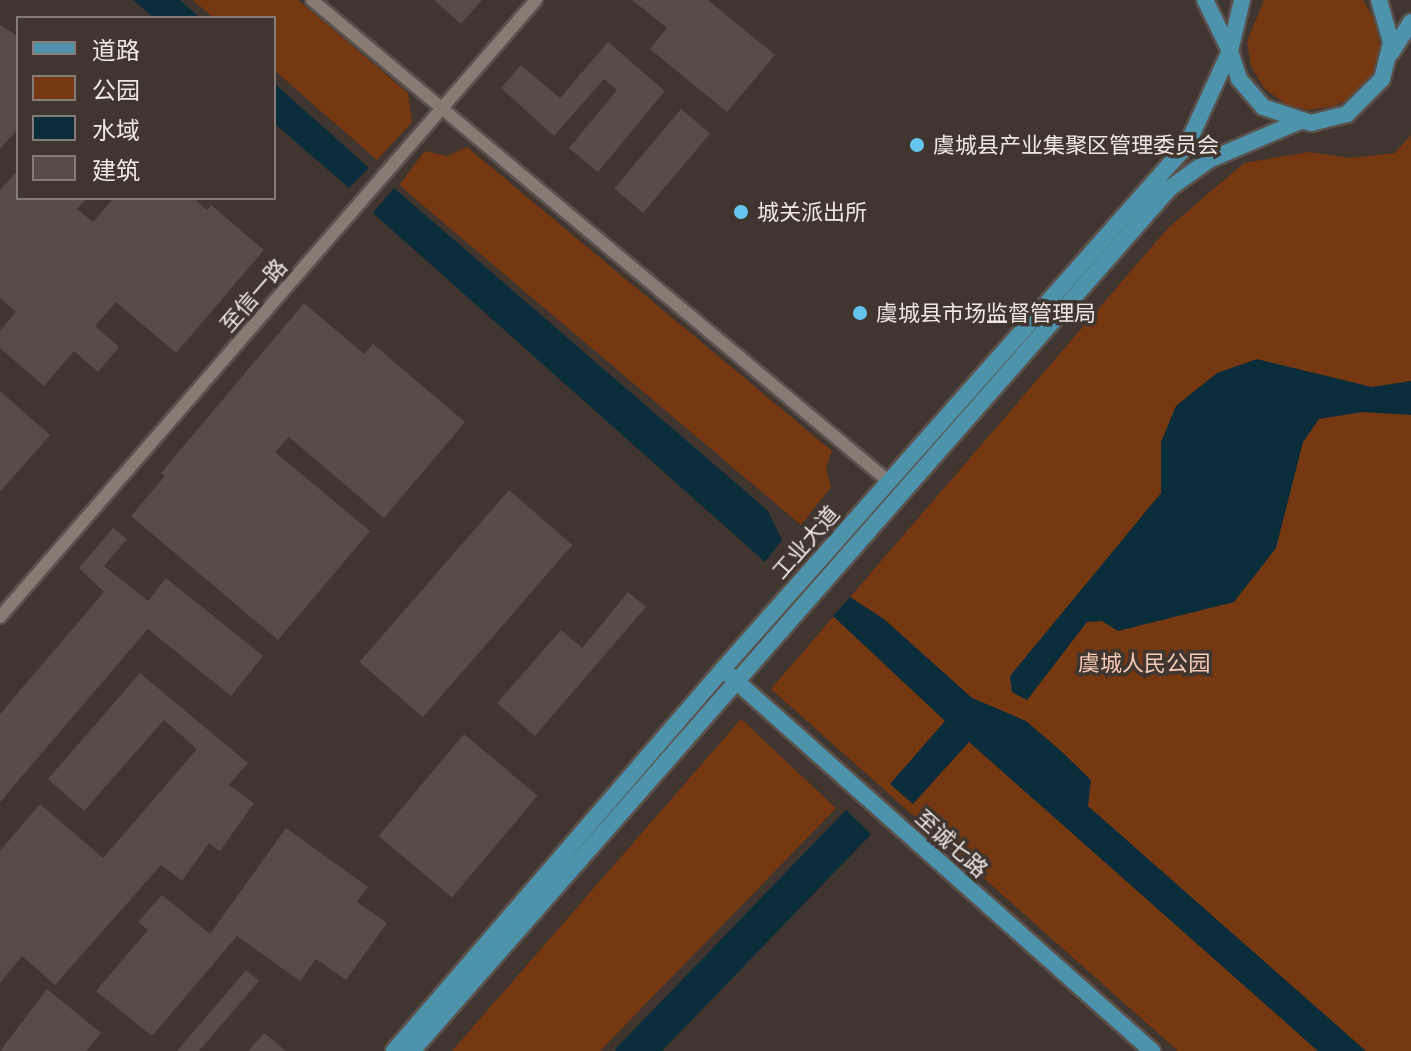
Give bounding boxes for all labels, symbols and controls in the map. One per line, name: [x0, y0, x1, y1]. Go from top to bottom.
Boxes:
legend: [16, 16, 276, 200]
text: 道路: [92, 35, 140, 64]
text: 公园: [92, 75, 140, 104]
text: 水域: [92, 115, 140, 144]
place label: 虞城县产业集聚区管理委员会: [933, 132, 1219, 158]
marker: 虞城县产业集聚区管理委员会: [908, 136, 926, 154]
text: 建筑: [92, 155, 140, 184]
place label: 城关派出所: [757, 199, 867, 225]
marker: 城关派出所: [732, 203, 750, 221]
street label: 至信一路: [214, 253, 292, 337]
place label: 虞城县市场监督管理局: [876, 300, 1096, 326]
marker: 虞城县市场监督管理局: [851, 304, 869, 322]
street label: 工业大道: [766, 500, 844, 584]
park label: 虞城人民公园: [1078, 650, 1210, 676]
street label: 至诚七路: [910, 804, 994, 882]

